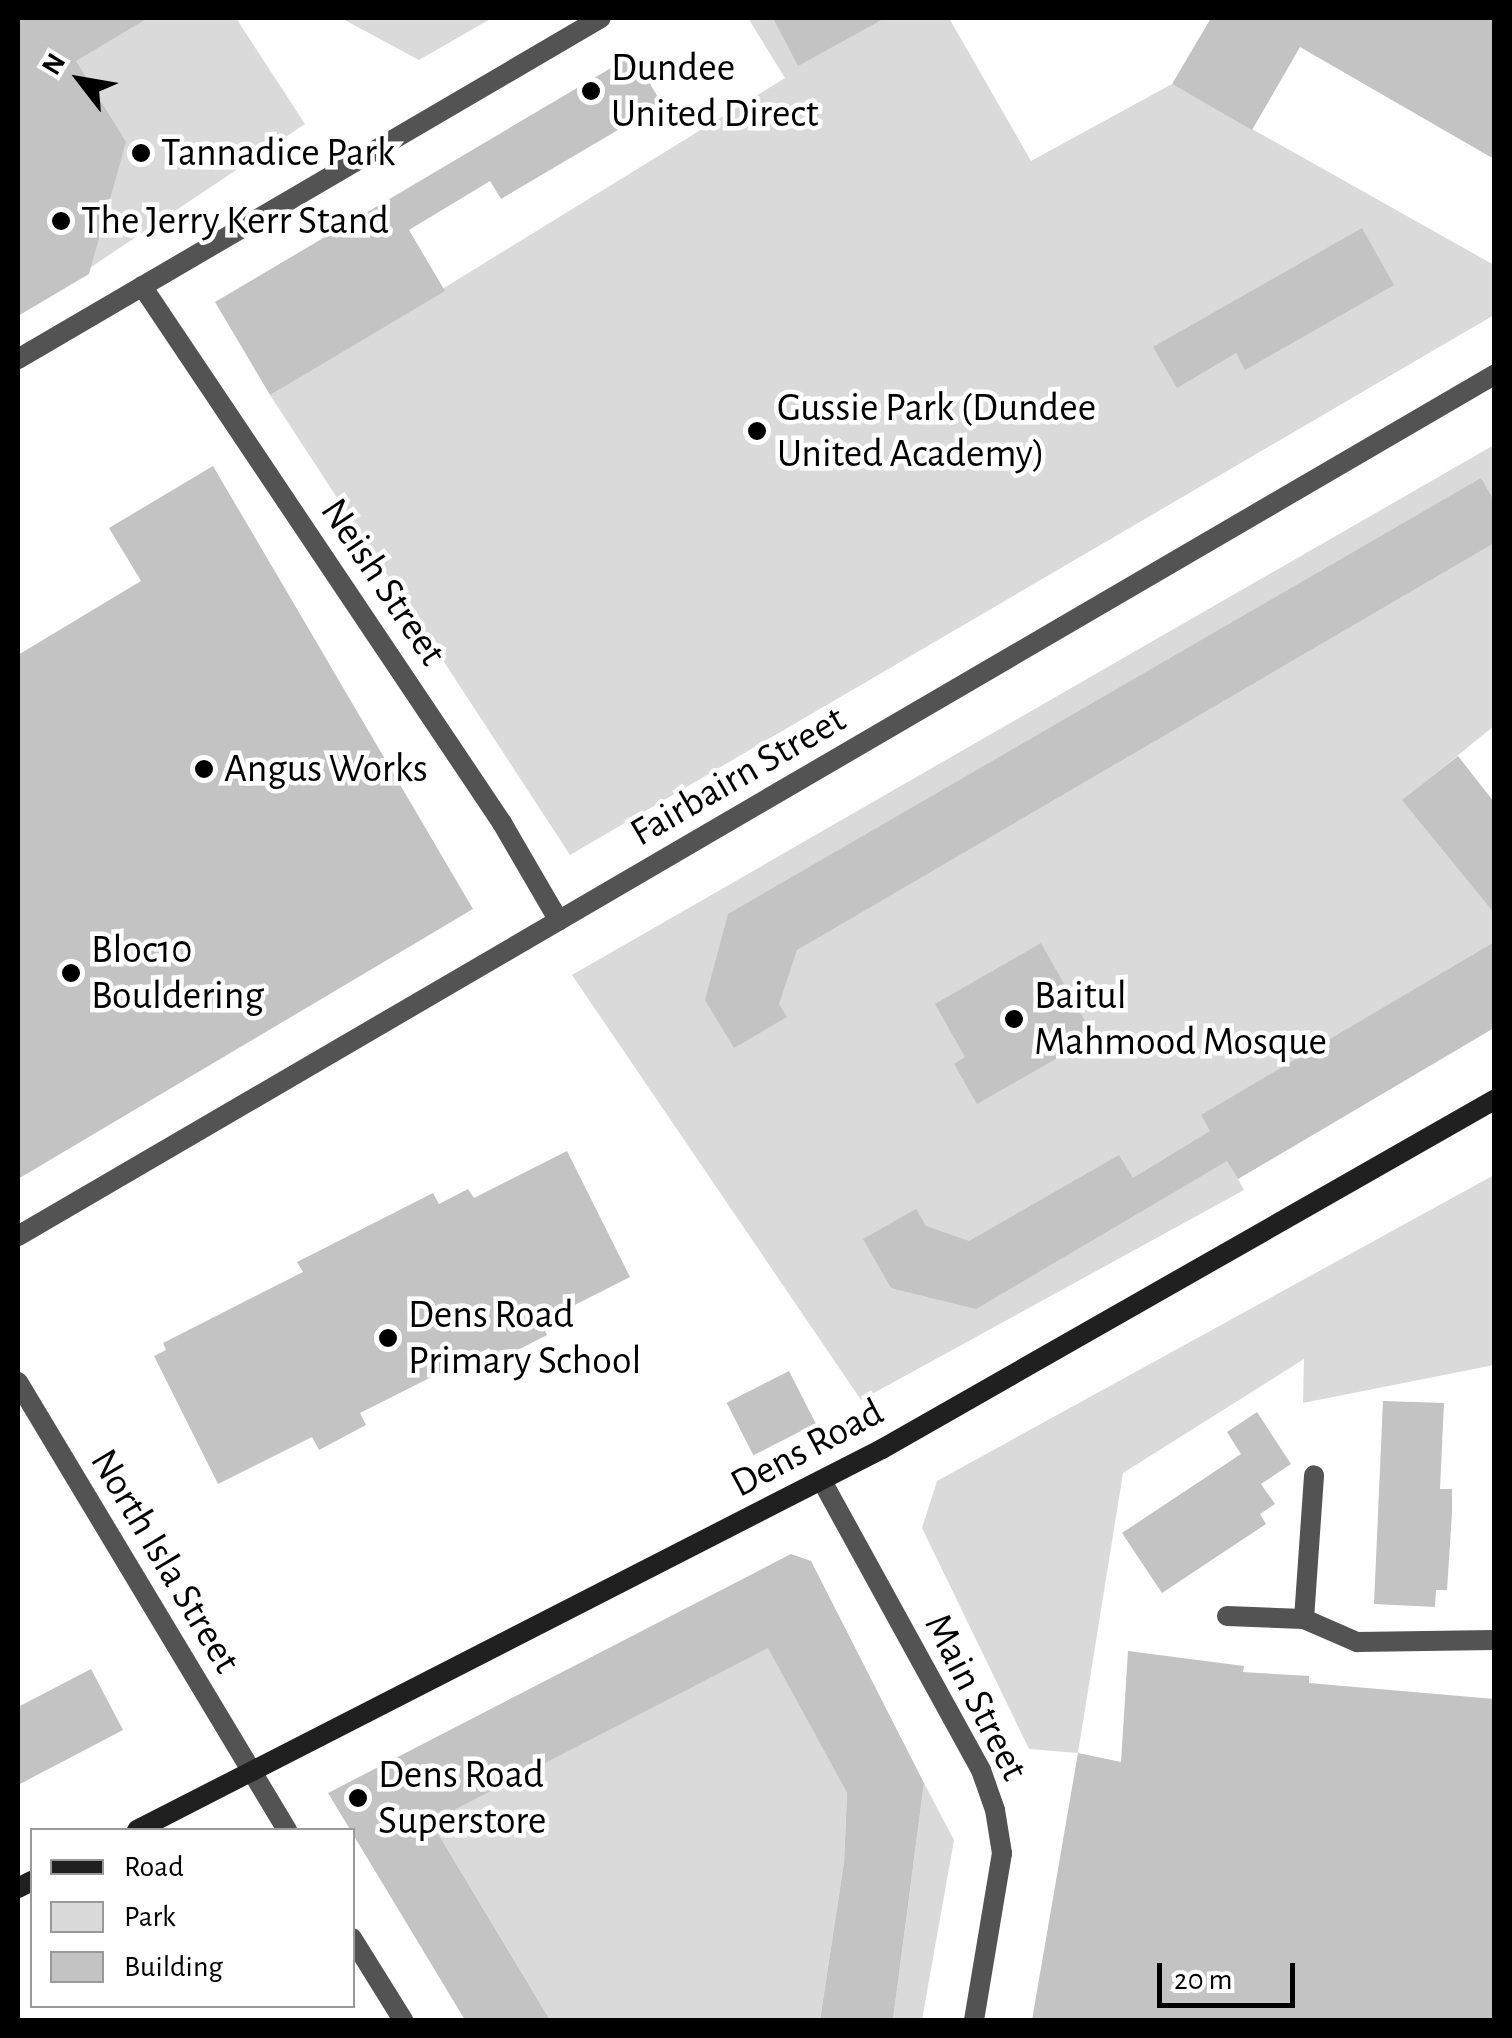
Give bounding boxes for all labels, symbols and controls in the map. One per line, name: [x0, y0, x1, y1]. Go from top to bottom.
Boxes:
north arrow: [30, 30, 130, 130]
place label: Dundee United Direct: [611, 44, 819, 138]
text: N: [37, 49, 71, 80]
marker: Dundee United Direct: [580, 80, 602, 102]
place label: Tannadice Park: [161, 129, 395, 177]
marker: Tannadice Park: [130, 142, 152, 164]
place label: The Jerry Kerr Stand: [81, 197, 389, 245]
marker: The Jerry Kerr Stand: [50, 210, 72, 232]
place label: Gussie Park (Dundee United Academy): [777, 384, 1096, 478]
marker: Gussie Park (Dundee United Academy): [746, 420, 768, 442]
street label: Neish Street: [310, 489, 456, 675]
street label: Fairbairn Street: [622, 695, 854, 857]
place label: Angus Works: [224, 745, 428, 793]
marker: Angus Works: [193, 758, 215, 780]
place label: Bloc10 Bouldering: [91, 926, 264, 1020]
marker: Bloc10 Bouldering: [60, 962, 82, 984]
place label: Baitul Mahmood Mosque: [1034, 972, 1327, 1066]
marker: Baitul Mahmood Mosque: [1003, 1008, 1025, 1030]
place label: Dens Road Primary School: [408, 1291, 641, 1385]
marker: Dens Road Primary School: [377, 1327, 399, 1349]
street label: Dens Road: [723, 1388, 891, 1508]
street label: North Isla Street: [79, 1440, 251, 1682]
street label: Main Street: [914, 1606, 1038, 1788]
place label: Dens Road Superstore: [378, 1751, 547, 1845]
marker: Dens Road Superstore: [347, 1787, 369, 1809]
legend: [30, 1828, 355, 2008]
text: Road: [124, 1852, 184, 1882]
text: Park: [124, 1902, 176, 1932]
scale bar: [1162, 1943, 1300, 2005]
text: Building: [124, 1952, 223, 1982]
text: 20 m: [1174, 1965, 1232, 1995]

